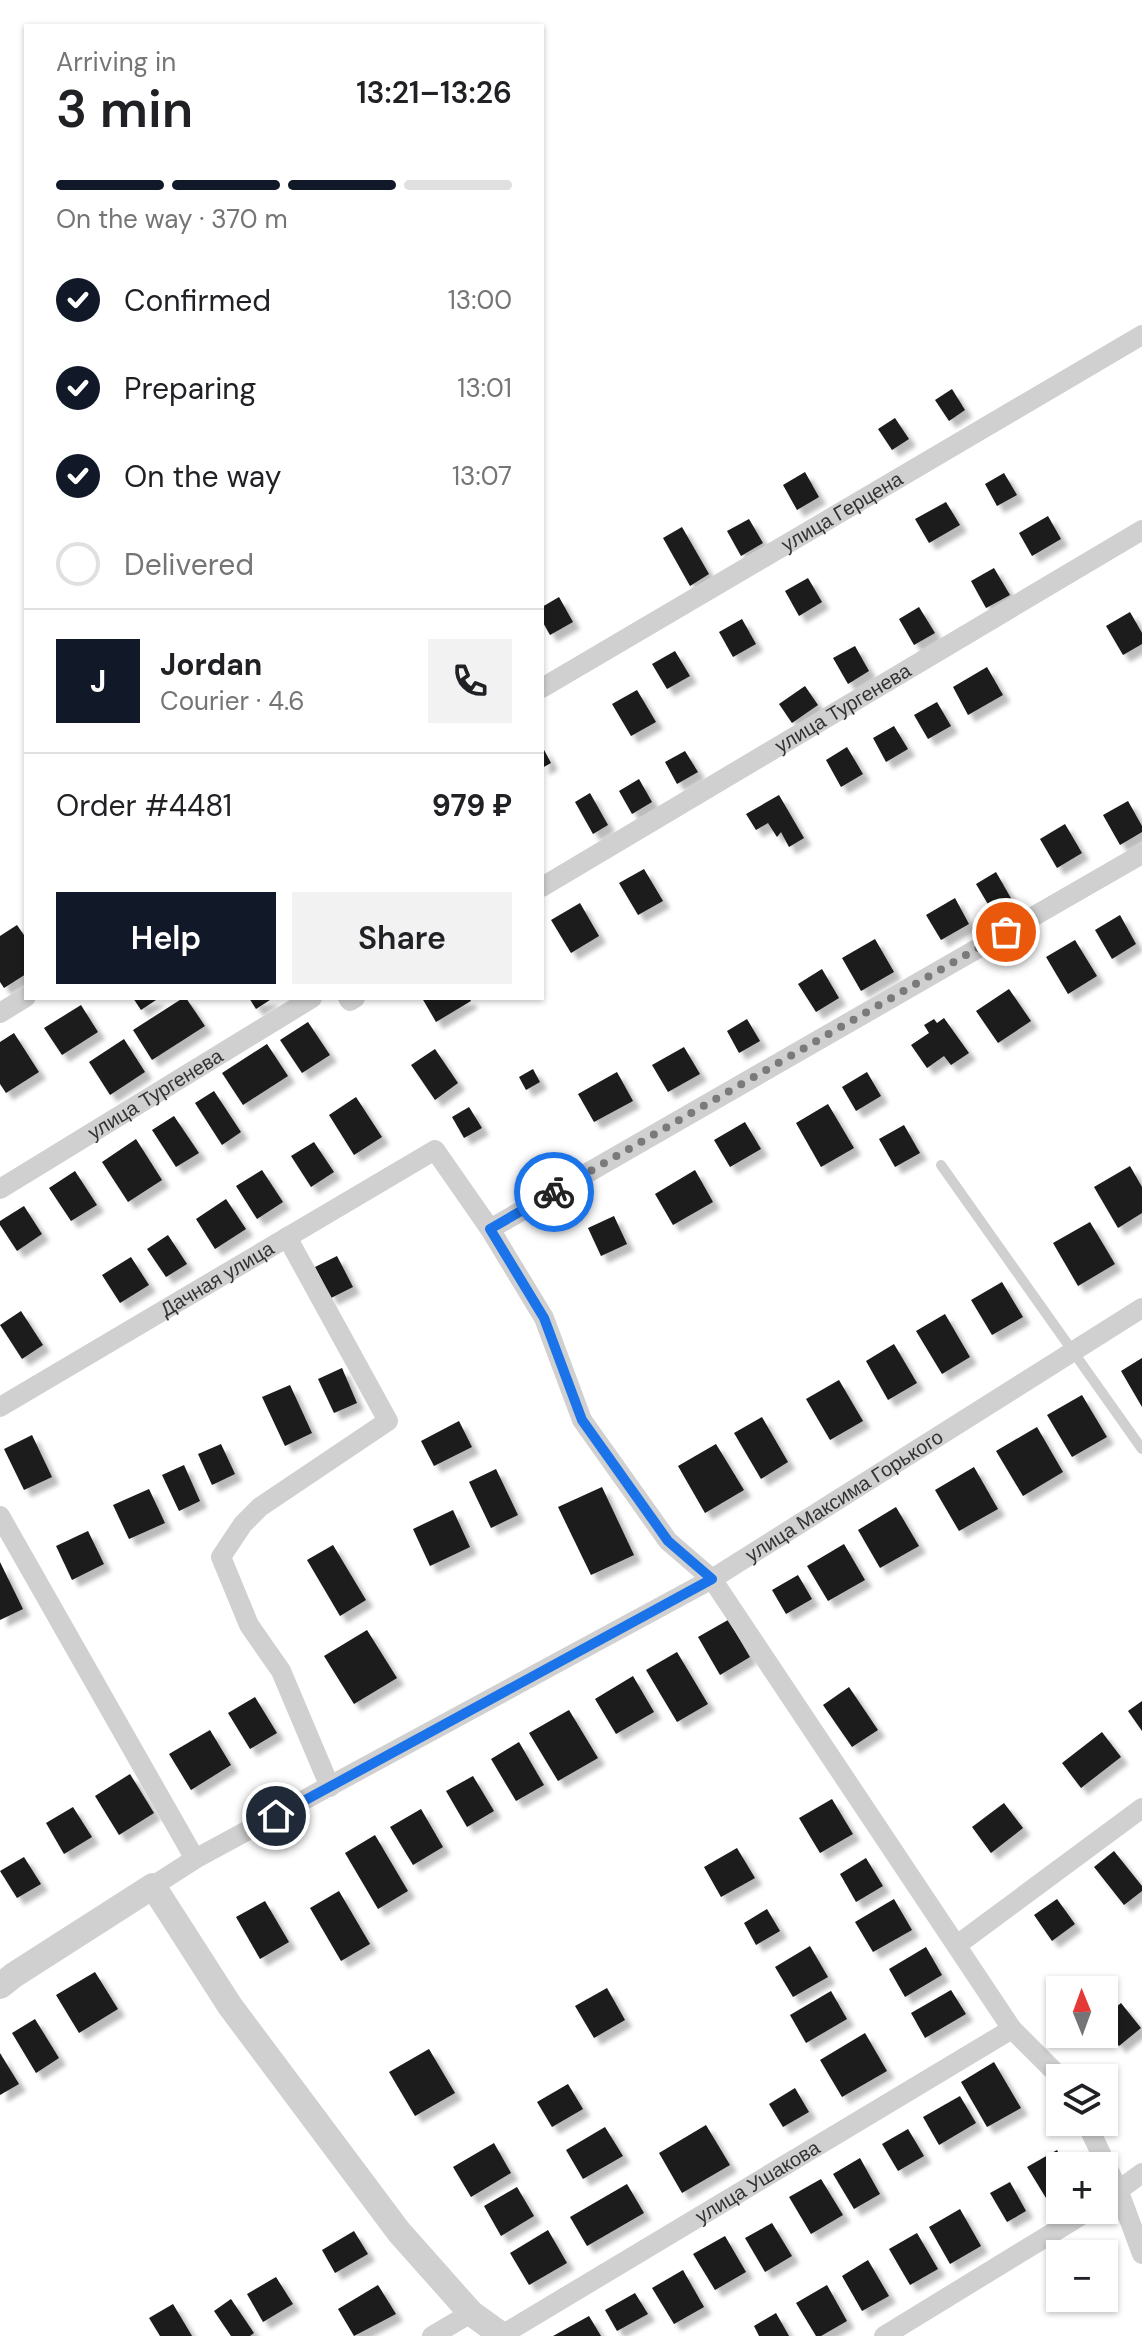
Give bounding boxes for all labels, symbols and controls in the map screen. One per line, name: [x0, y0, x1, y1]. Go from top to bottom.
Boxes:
text: Arriving in: [56, 45, 176, 79]
text: 13:21–13:26: [356, 73, 512, 112]
text: 3 min: [56, 75, 193, 143]
text: On the way · 370 m: [56, 202, 288, 236]
icon: check: [56, 278, 100, 322]
text: Confirmed: [124, 281, 271, 320]
text: 13:00: [448, 283, 512, 317]
icon: check: [56, 366, 100, 410]
text: Preparing: [124, 369, 256, 408]
text: 13:01: [457, 371, 512, 405]
icon: check: [56, 454, 100, 498]
text: On the way: [124, 457, 281, 496]
text: 13:07: [452, 459, 512, 493]
street label: улица Герцена: [776, 465, 908, 557]
text: Delivered: [124, 545, 254, 584]
button: phone: [428, 639, 512, 723]
text: Jordan: [160, 645, 262, 684]
street label: улица Тургенева: [770, 657, 916, 759]
text: J: [90, 662, 106, 701]
text: Courier · 4.6: [160, 684, 305, 718]
text: Order #4481: [56, 786, 232, 825]
text: 979 ₽: [432, 786, 512, 825]
button: Help: [56, 892, 276, 984]
button: Share: [292, 892, 512, 984]
pin: [972, 898, 1040, 966]
icon: bag: [984, 910, 1028, 954]
street label: улица Тургенева: [83, 1042, 228, 1145]
courier: [514, 1152, 594, 1232]
icon: bike: [532, 1170, 576, 1214]
street label: Дачная улица: [155, 1235, 279, 1323]
street label: улица Максима Горького: [740, 1424, 948, 1568]
pin: [242, 1782, 310, 1850]
icon: home: [254, 1794, 298, 1838]
north arrow: [1046, 1976, 1118, 2048]
map controls: [1046, 1976, 1118, 2312]
button: layers: [1046, 2064, 1118, 2136]
street label: улица Ушакова: [690, 2134, 825, 2229]
button: +: [1046, 2152, 1118, 2224]
button: −: [1046, 2240, 1118, 2312]

